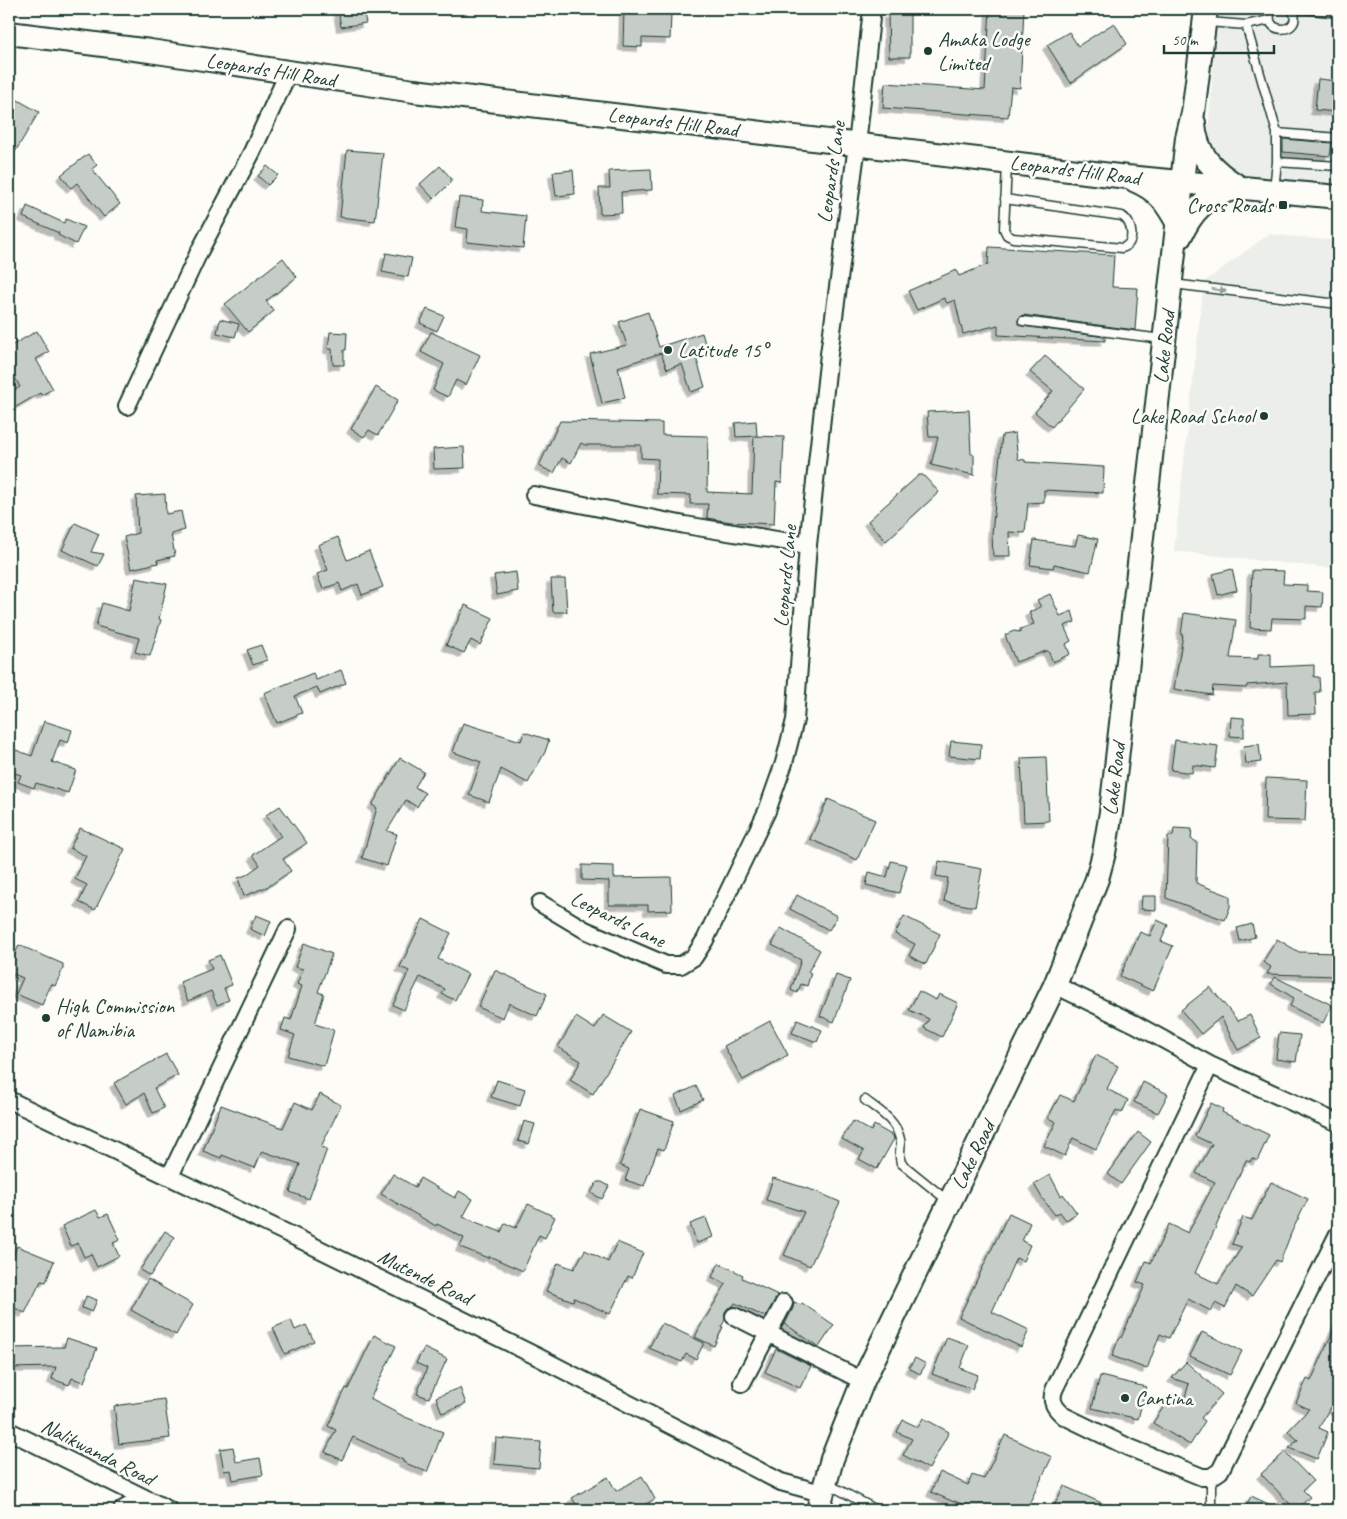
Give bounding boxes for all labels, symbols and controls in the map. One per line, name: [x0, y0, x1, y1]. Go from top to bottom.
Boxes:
scale bar: [1164, 22, 1274, 54]
place label: Amaka Lodge Limited: [938, 26, 1032, 76]
text: 50 m: [1172, 31, 1199, 50]
marker: Amaka Lodge Limited: [922, 45, 934, 57]
street label: Leopards Hill Road: [204, 47, 341, 94]
street label: Leopards Hill Road: [607, 101, 743, 143]
street label: Leopards Lane: [811, 118, 851, 224]
street label: Leopards Hill Road: [1009, 149, 1145, 191]
place label: Cross Roads: [1187, 192, 1275, 218]
marker: Cross Roads: [1277, 199, 1289, 211]
one-way arrow: [1211, 286, 1227, 294]
street label: Lake Road: [1147, 306, 1181, 385]
place label: Latitude 15°: [678, 337, 771, 363]
marker: Latitude 15°: [662, 344, 674, 356]
place label: Lake Road School: [1131, 403, 1257, 429]
marker: Lake Road School: [1258, 410, 1270, 422]
street label: Leopards Lane: [768, 523, 803, 628]
street label: Lake Road: [1097, 737, 1132, 817]
street label: Leopards Lane: [566, 885, 671, 954]
place label: High Commission of Namibia: [56, 993, 175, 1043]
marker: High Commission of Namibia: [40, 1012, 52, 1024]
street label: Lake Road: [945, 1113, 1002, 1194]
street label: Mutende Road: [374, 1243, 480, 1313]
place label: Cantina: [1135, 1385, 1195, 1411]
marker: Cantina: [1119, 1392, 1131, 1404]
street label: Nalikwanda Road: [37, 1412, 161, 1493]

